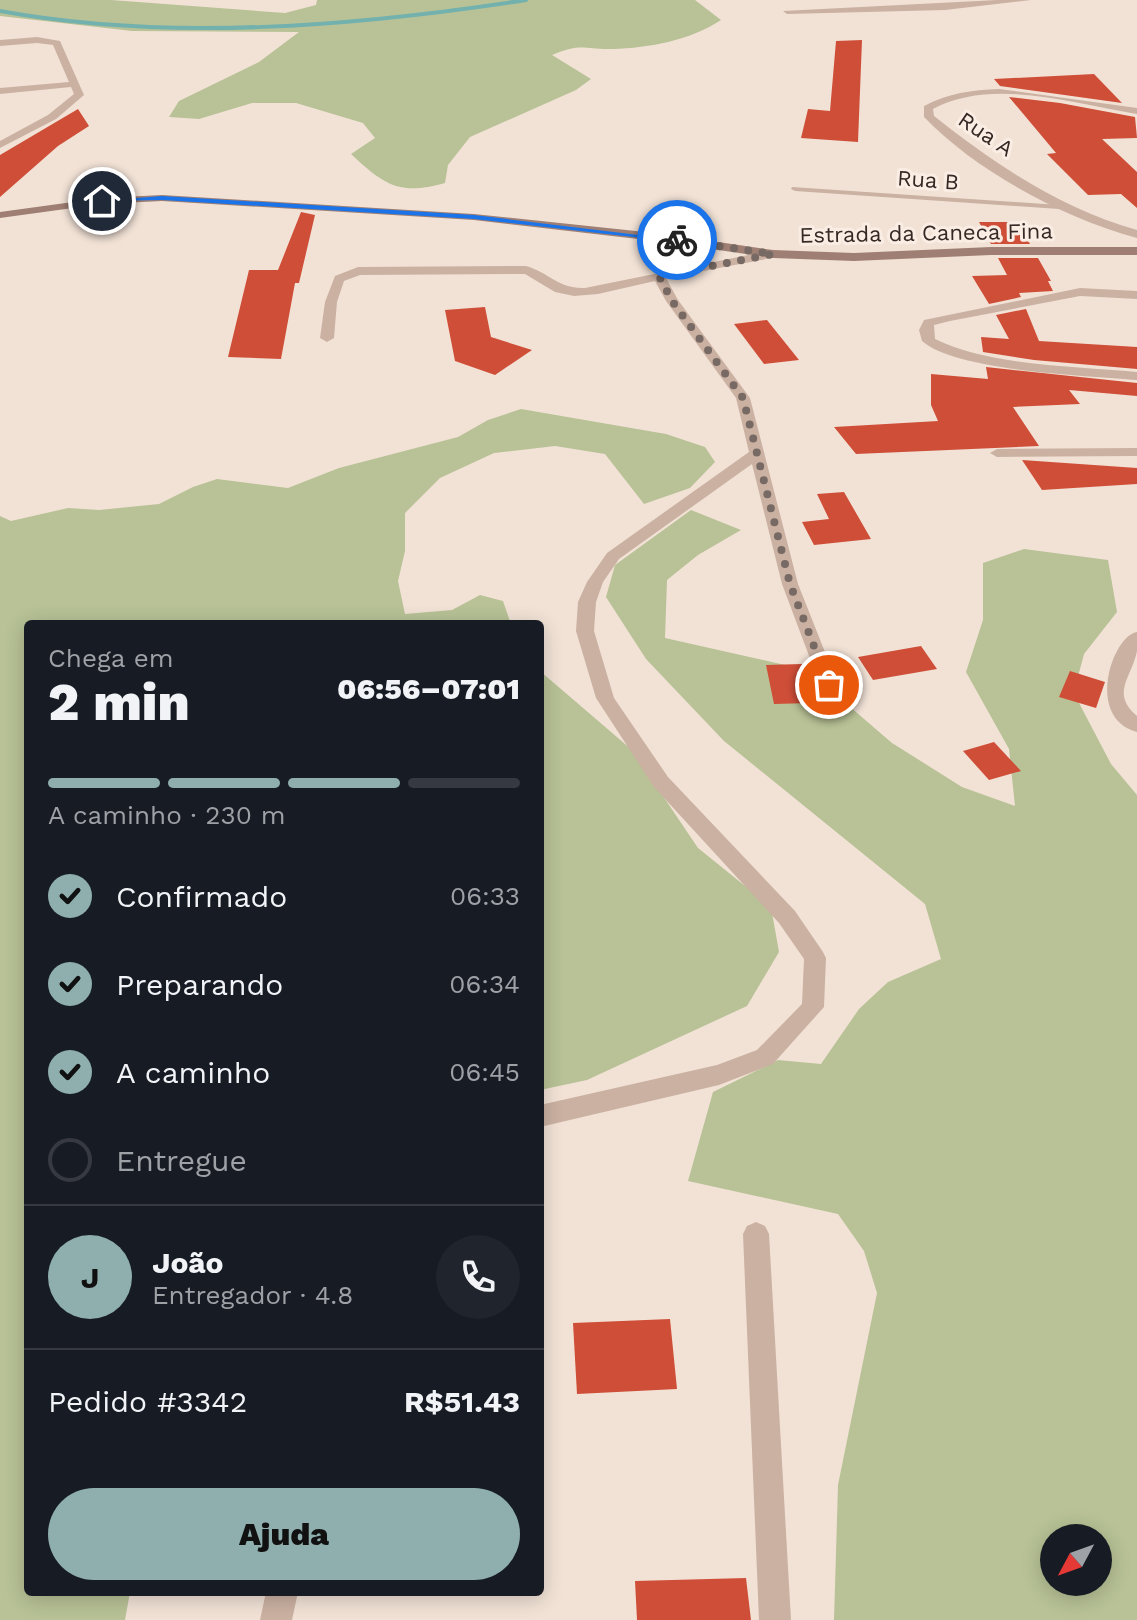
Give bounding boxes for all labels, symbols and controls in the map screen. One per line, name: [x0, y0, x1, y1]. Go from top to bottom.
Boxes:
street label: Rua A: [954, 107, 1018, 161]
street label: Rua B: [896, 165, 960, 195]
pin: [68, 167, 136, 235]
icon: home: [80, 179, 124, 223]
courier: [637, 200, 717, 280]
icon: bike: [655, 218, 699, 262]
street label: Estrada da Caneca Fina: [799, 218, 1053, 248]
text: Chega em: [48, 643, 174, 673]
pin: [795, 651, 863, 719]
icon: bag: [807, 663, 851, 707]
text: 06:56–07:01: [337, 671, 520, 706]
text: 2 min: [48, 672, 190, 733]
text: A caminho · 230 m: [48, 800, 285, 830]
icon: check: [48, 874, 92, 918]
text: Confirmado: [116, 879, 287, 914]
text: 06:33: [450, 881, 520, 911]
icon: check: [48, 962, 92, 1006]
text: Preparando: [116, 967, 283, 1002]
text: 06:34: [449, 969, 520, 999]
icon: check: [48, 1050, 92, 1094]
text: A caminho: [116, 1055, 270, 1090]
text: 06:45: [449, 1057, 520, 1087]
text: Entregue: [116, 1143, 247, 1178]
button: phone: [436, 1235, 520, 1319]
text: João: [152, 1245, 224, 1280]
text: J: [81, 1260, 99, 1295]
text: Entregador · 4.8: [152, 1280, 353, 1310]
text: Pedido #3342: [48, 1384, 247, 1419]
text: R$51.43: [404, 1384, 520, 1419]
button: Ajuda: [48, 1488, 520, 1580]
north arrow: [1040, 1524, 1112, 1596]
map controls: [1040, 1524, 1112, 1596]

